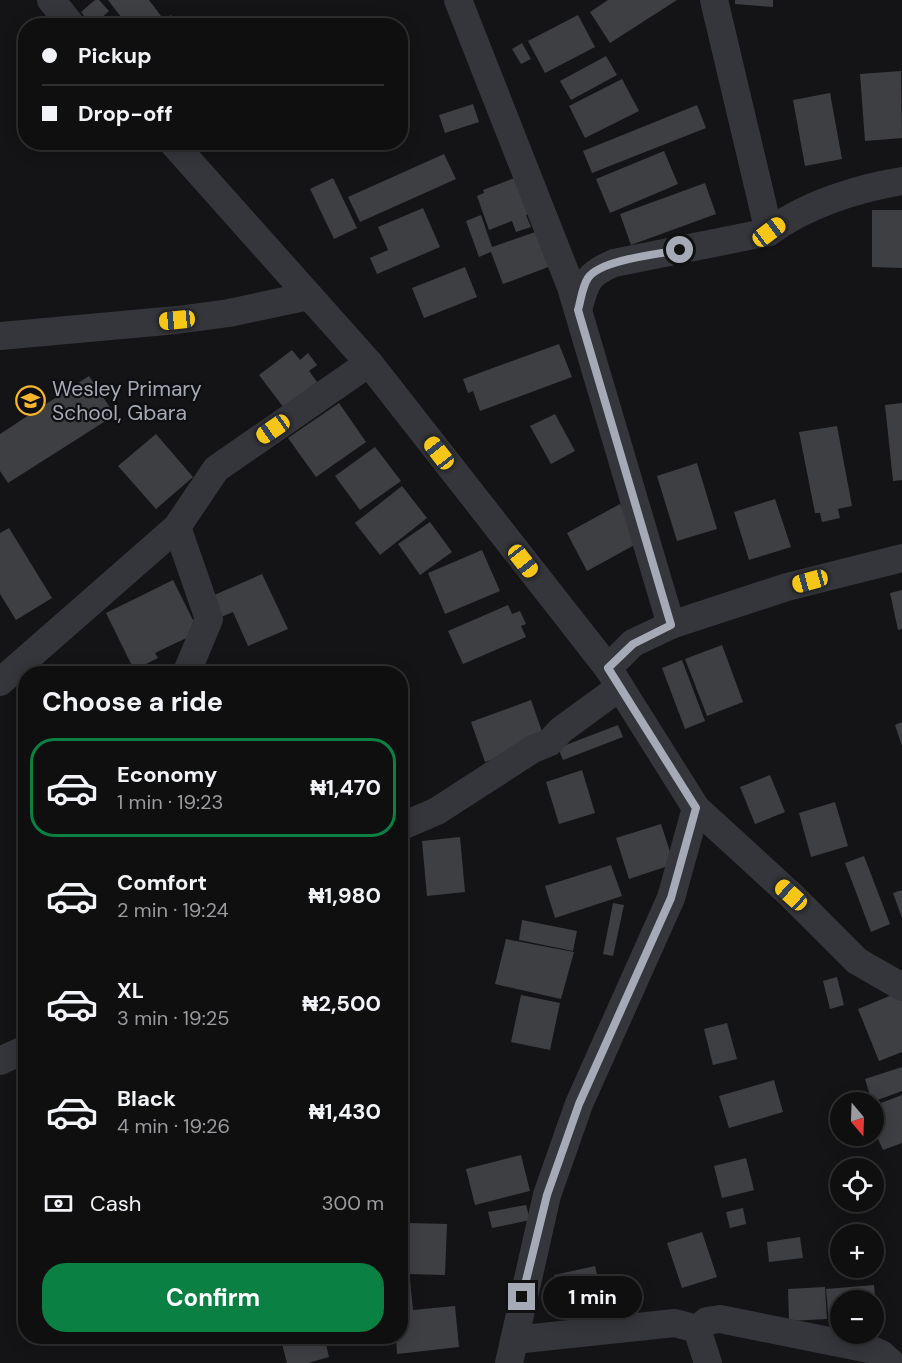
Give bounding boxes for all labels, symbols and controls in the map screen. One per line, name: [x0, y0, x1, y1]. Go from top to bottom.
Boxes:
text: Pickup: [78, 41, 152, 70]
text: Drop-off: [78, 99, 173, 128]
car: [749, 214, 789, 250]
route start: [666, 236, 693, 263]
car: [158, 309, 196, 331]
place label: Wesley Primary School, Gbara: [52, 375, 202, 427]
school or university icon: Wesley Primary School, Gbara: [15, 385, 47, 417]
car: [253, 411, 293, 447]
car: [421, 433, 457, 473]
car: [505, 541, 541, 581]
car: [790, 568, 830, 594]
text: Choose a ride: [42, 684, 223, 719]
text: Economy: [117, 760, 217, 789]
icon: car: [45, 761, 99, 815]
text: ₦1,470: [310, 773, 381, 802]
text: 1 min · 19:23: [117, 789, 223, 815]
text: Comfort: [117, 868, 207, 897]
icon: car: [45, 869, 99, 923]
car: [772, 876, 810, 914]
text: ₦1,980: [308, 881, 381, 910]
text: 2 min · 19:24: [117, 897, 229, 923]
text: XL: [117, 976, 144, 1005]
icon: car: [45, 977, 99, 1031]
text: ₦2,500: [302, 989, 381, 1018]
text: 3 min · 19:25: [117, 1005, 229, 1031]
text: Black: [117, 1084, 176, 1113]
icon: car: [45, 1085, 99, 1139]
north arrow: [830, 1092, 884, 1146]
map controls: [830, 1092, 884, 1344]
text: ₦1,430: [309, 1097, 381, 1126]
text: 4 min · 19:26: [117, 1113, 230, 1139]
button: locate: [830, 1158, 884, 1212]
icon: cash: [42, 1187, 75, 1220]
text: Cash: [90, 1189, 141, 1218]
text: 300 m: [322, 1190, 384, 1216]
button: +: [830, 1224, 884, 1278]
button: Confirm: [42, 1263, 384, 1332]
callout: 1 min: [543, 1276, 642, 1318]
route end: [508, 1283, 535, 1310]
text: 1 min: [568, 1284, 617, 1310]
button: −: [830, 1290, 884, 1344]

